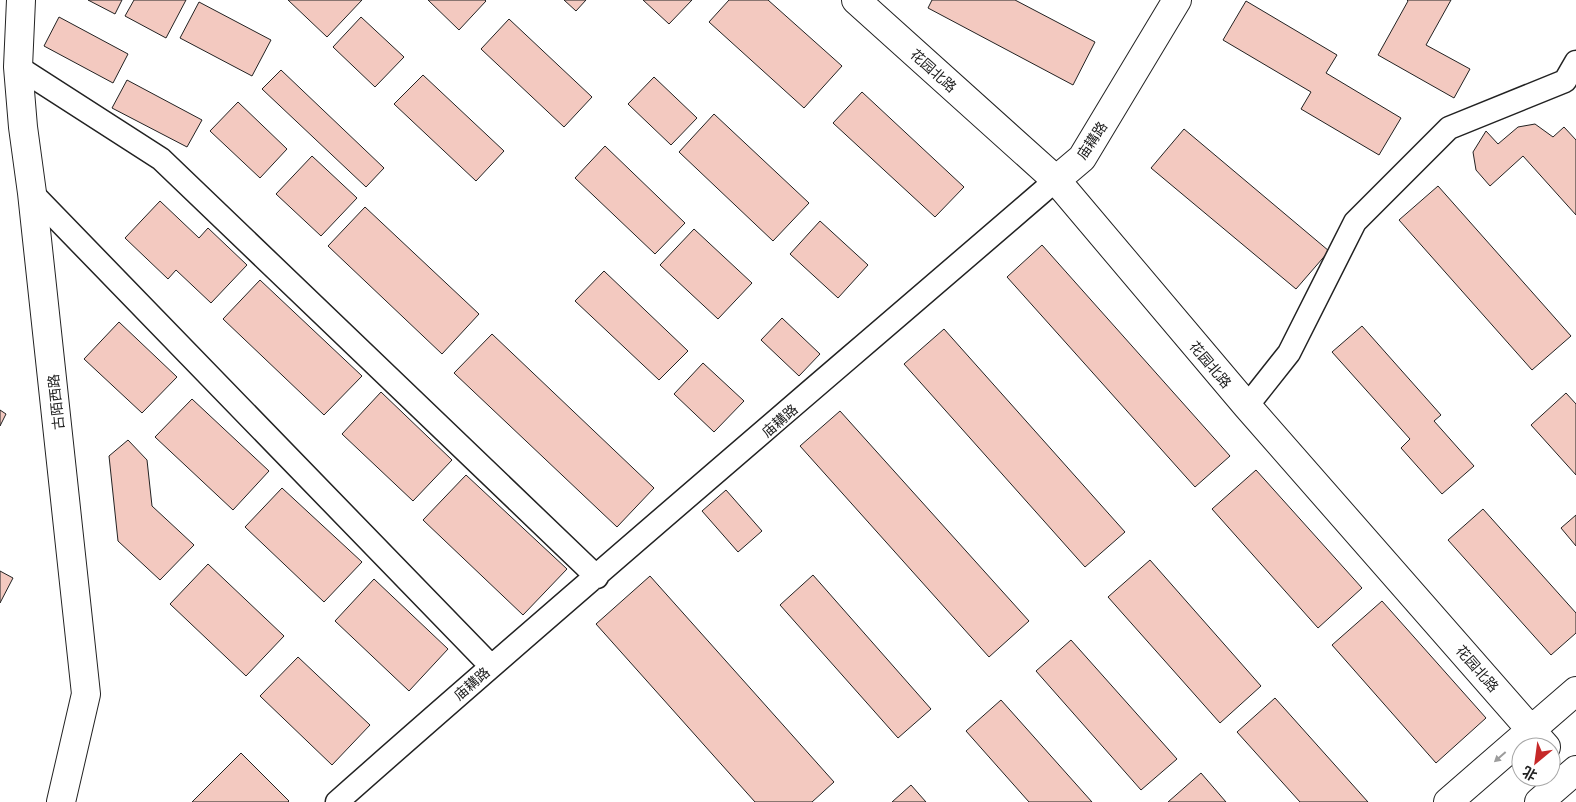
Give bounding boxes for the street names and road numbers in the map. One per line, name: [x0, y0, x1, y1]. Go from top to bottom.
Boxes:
street label: 花园北路: [907, 44, 961, 96]
street label: 庙耩路: [1071, 117, 1111, 163]
street label: 花园北路: [1185, 336, 1237, 392]
street label: 古陌西路: [42, 373, 68, 431]
street label: 庙耩路: [757, 399, 801, 441]
street label: 花园北路: [1452, 640, 1504, 696]
street label: 庙耩路: [449, 662, 493, 704]

